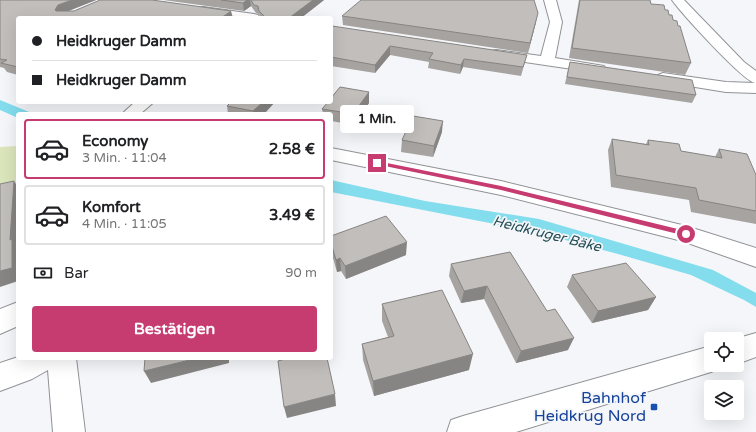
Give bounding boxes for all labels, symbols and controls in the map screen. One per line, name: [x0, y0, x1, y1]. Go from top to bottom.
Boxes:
text: Heidkruger Damm: [56, 32, 187, 50]
text: Heidkruger Damm: [56, 71, 187, 89]
callout: 1 Min.: [340, 105, 414, 133]
text: 1 Min.: [358, 111, 396, 127]
icon: car: [34, 131, 70, 167]
text: Economy: [82, 132, 148, 150]
text: 2.58 €: [269, 140, 315, 158]
text: 3 Min. · 11:04: [82, 150, 167, 166]
route end: [368, 154, 386, 172]
icon: car: [34, 197, 70, 233]
text: Komfort: [82, 198, 141, 216]
text: 3.49 €: [269, 206, 315, 224]
water label: Heidkruger Bäke: [491, 212, 604, 256]
text: 4 Min. · 11:05: [82, 216, 167, 232]
route start: [677, 225, 695, 243]
icon: cash: [32, 262, 54, 284]
text: Bar: [64, 264, 89, 282]
text: 90 m: [285, 265, 317, 281]
button: Bestätigen: [32, 306, 317, 352]
map controls: [704, 332, 744, 420]
button: locate: [704, 332, 744, 372]
button: layers: [704, 380, 744, 420]
place label: Bahnhof Heidkrug Nord: [534, 388, 647, 426]
marker: Bahnhof Heidkrug Nord: [649, 402, 659, 412]

